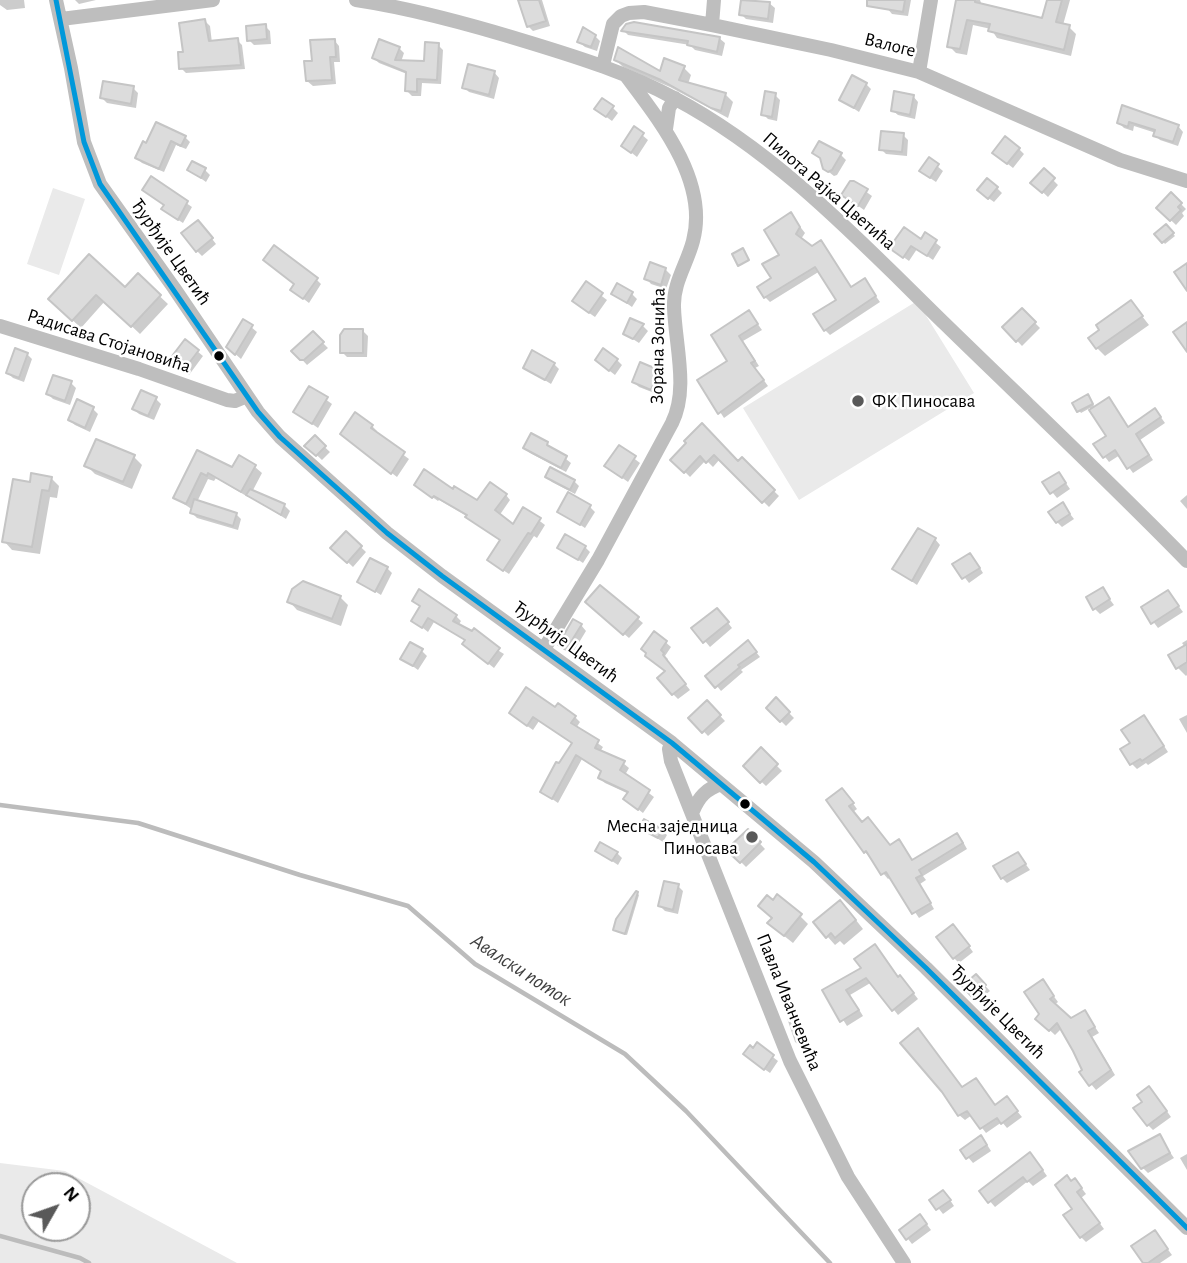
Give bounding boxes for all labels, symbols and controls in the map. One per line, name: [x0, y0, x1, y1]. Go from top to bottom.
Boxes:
street label: Валоге: [862, 28, 918, 62]
street label: Пилота Рајка Цветића: [758, 127, 900, 255]
street label: Ђурђије Цветић: [126, 194, 216, 310]
street label: Зорана Зонића: [646, 288, 670, 404]
street label: Радисава Стојановића: [24, 304, 194, 378]
unlabelled marker: [212, 349, 226, 363]
place label: ФК Пиносава: [872, 390, 975, 412]
marker: ФК Пиносава: [850, 393, 866, 409]
street label: Ђурђије Цветић: [509, 596, 623, 688]
unlabelled marker: [738, 797, 752, 811]
place label: Месна заједница Пиносава: [606, 815, 738, 859]
marker: Месна заједница Пиносава: [744, 829, 760, 845]
water label: Авалски поток: [466, 928, 576, 1012]
street label: Павла Иванчевића: [751, 930, 827, 1074]
street label: Ђурђије Цветић: [946, 960, 1050, 1064]
north arrow: [21, 1172, 91, 1242]
text: N: [59, 1183, 82, 1206]

